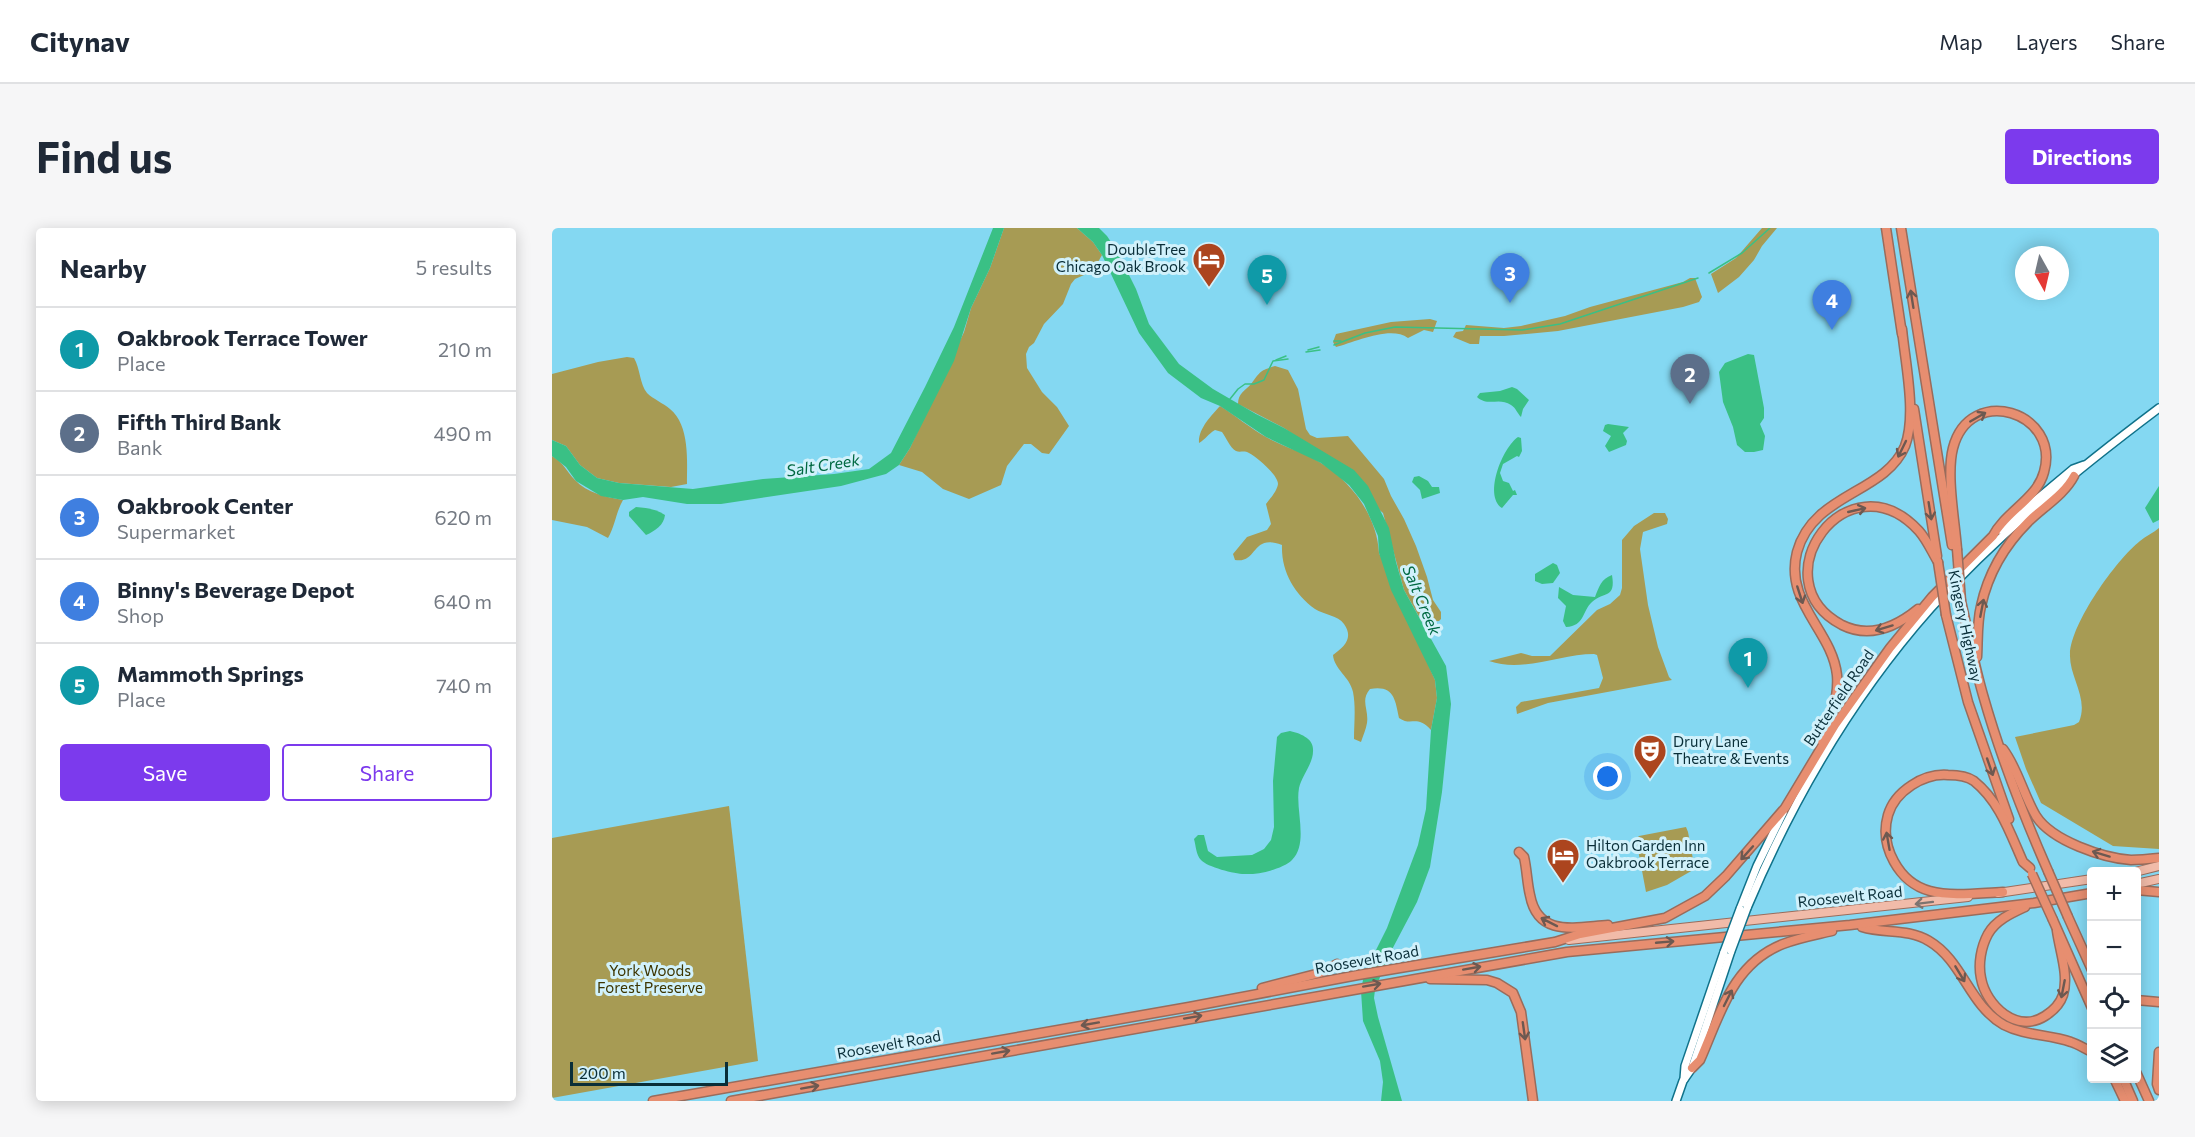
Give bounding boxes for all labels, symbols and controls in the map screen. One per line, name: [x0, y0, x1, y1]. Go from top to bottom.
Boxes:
text: Citynav: [30, 24, 130, 58]
text: Map: [1939, 29, 1983, 54]
text: Layers: [2016, 29, 2078, 54]
text: Share: [2111, 29, 2165, 54]
button: Directions: [2005, 129, 2159, 184]
text: Find us: [36, 130, 172, 182]
place label: DoubleTree Chicago Oak Brook: [1056, 240, 1186, 275]
hotel icon: DoubleTree Chicago Oak Brook: [1191, 241, 1227, 288]
north arrow: [2015, 246, 2069, 300]
text: Nearby: [60, 252, 147, 283]
pin: 3: [1490, 254, 1530, 303]
text: 5 results: [416, 255, 492, 279]
pin: 5: [1248, 256, 1286, 305]
pin: 4: [1812, 280, 1852, 330]
one-way arrow: [1906, 289, 1917, 309]
text: Oakbrook Terrace Tower: [117, 324, 368, 351]
text: 1: [75, 337, 84, 361]
text: 210 m: [438, 337, 492, 361]
text: Place: [117, 351, 166, 375]
pin: 2: [1670, 354, 1710, 404]
text: Fifth Third Bank: [117, 408, 281, 435]
one-way arrow: [1969, 411, 1986, 423]
text: 2: [74, 421, 85, 445]
text: 490 m: [434, 421, 492, 445]
text: Bank: [117, 435, 163, 459]
one-way arrow: [1896, 439, 1908, 457]
water label: Salt Creek: [785, 449, 861, 480]
text: Oakbrook Center: [117, 492, 293, 519]
one-way arrow: [1925, 501, 1936, 521]
one-way arrow: [1847, 504, 1866, 515]
text: 3: [74, 505, 85, 529]
text: 620 m: [435, 505, 492, 529]
text: Supermarket: [117, 519, 235, 543]
water label: Salt Creek: [1399, 562, 1446, 638]
street label: Kingery Highway: [1945, 568, 1987, 684]
text: Binny's Beverage Depot: [117, 576, 354, 603]
one-way arrow: [1795, 585, 1806, 604]
text: 4: [73, 589, 86, 613]
text: 640 m: [434, 589, 492, 613]
one-way arrow: [1977, 599, 1988, 619]
text: Shop: [117, 603, 164, 627]
one-way arrow: [1875, 623, 1894, 634]
pin: 1: [1728, 638, 1768, 688]
street label: Butterfield Road: [1799, 646, 1877, 749]
text: Mammoth Springs: [117, 660, 304, 687]
text: 5: [74, 673, 85, 697]
text: 740 m: [436, 673, 492, 697]
text: Place: [117, 687, 166, 711]
place label: Drury Lane Theatre & Events: [1673, 732, 1789, 767]
theatre icon: Drury Lane Theatre & Events: [1632, 733, 1668, 780]
button: Save: [60, 744, 270, 801]
button: Share: [282, 744, 492, 801]
one-way arrow: [1985, 757, 1996, 776]
your location: [1593, 762, 1622, 791]
one-way arrow: [1882, 832, 1893, 851]
place label: Hilton Garden Inn Oakbrook Terrace: [1586, 836, 1709, 871]
hotel icon: Hilton Garden Inn Oakbrook Terrace: [1545, 837, 1581, 884]
one-way arrow: [1740, 845, 1754, 860]
one-way arrow: [2092, 847, 2111, 858]
map controls: [2087, 867, 2141, 1083]
button: +: [2087, 867, 2141, 921]
street label: Roosevelt Road: [1797, 882, 1903, 910]
one-way arrow: [1914, 898, 1934, 909]
one-way arrow: [1540, 916, 1558, 927]
button: −: [2087, 921, 2141, 975]
one-way arrow: [1655, 936, 1675, 947]
street label: Roosevelt Road: [1314, 941, 1420, 977]
park label: York Woods Forest Preserve: [597, 961, 703, 996]
one-way arrow: [1462, 962, 1481, 973]
one-way arrow: [1954, 965, 1966, 982]
button: locate: [2087, 975, 2141, 1029]
one-way arrow: [1361, 979, 1381, 990]
one-way arrow: [2057, 979, 2068, 998]
one-way arrow: [1722, 989, 1734, 1007]
one-way arrow: [1183, 1011, 1203, 1022]
one-way arrow: [1080, 1018, 1100, 1029]
one-way arrow: [1518, 1021, 1529, 1041]
street label: Roosevelt Road: [836, 1026, 942, 1062]
button: layers: [2087, 1029, 2141, 1083]
one-way arrow: [991, 1046, 1011, 1057]
scale bar: [570, 1059, 728, 1086]
text: 200 m: [579, 1063, 626, 1082]
one-way arrow: [799, 1081, 819, 1092]

